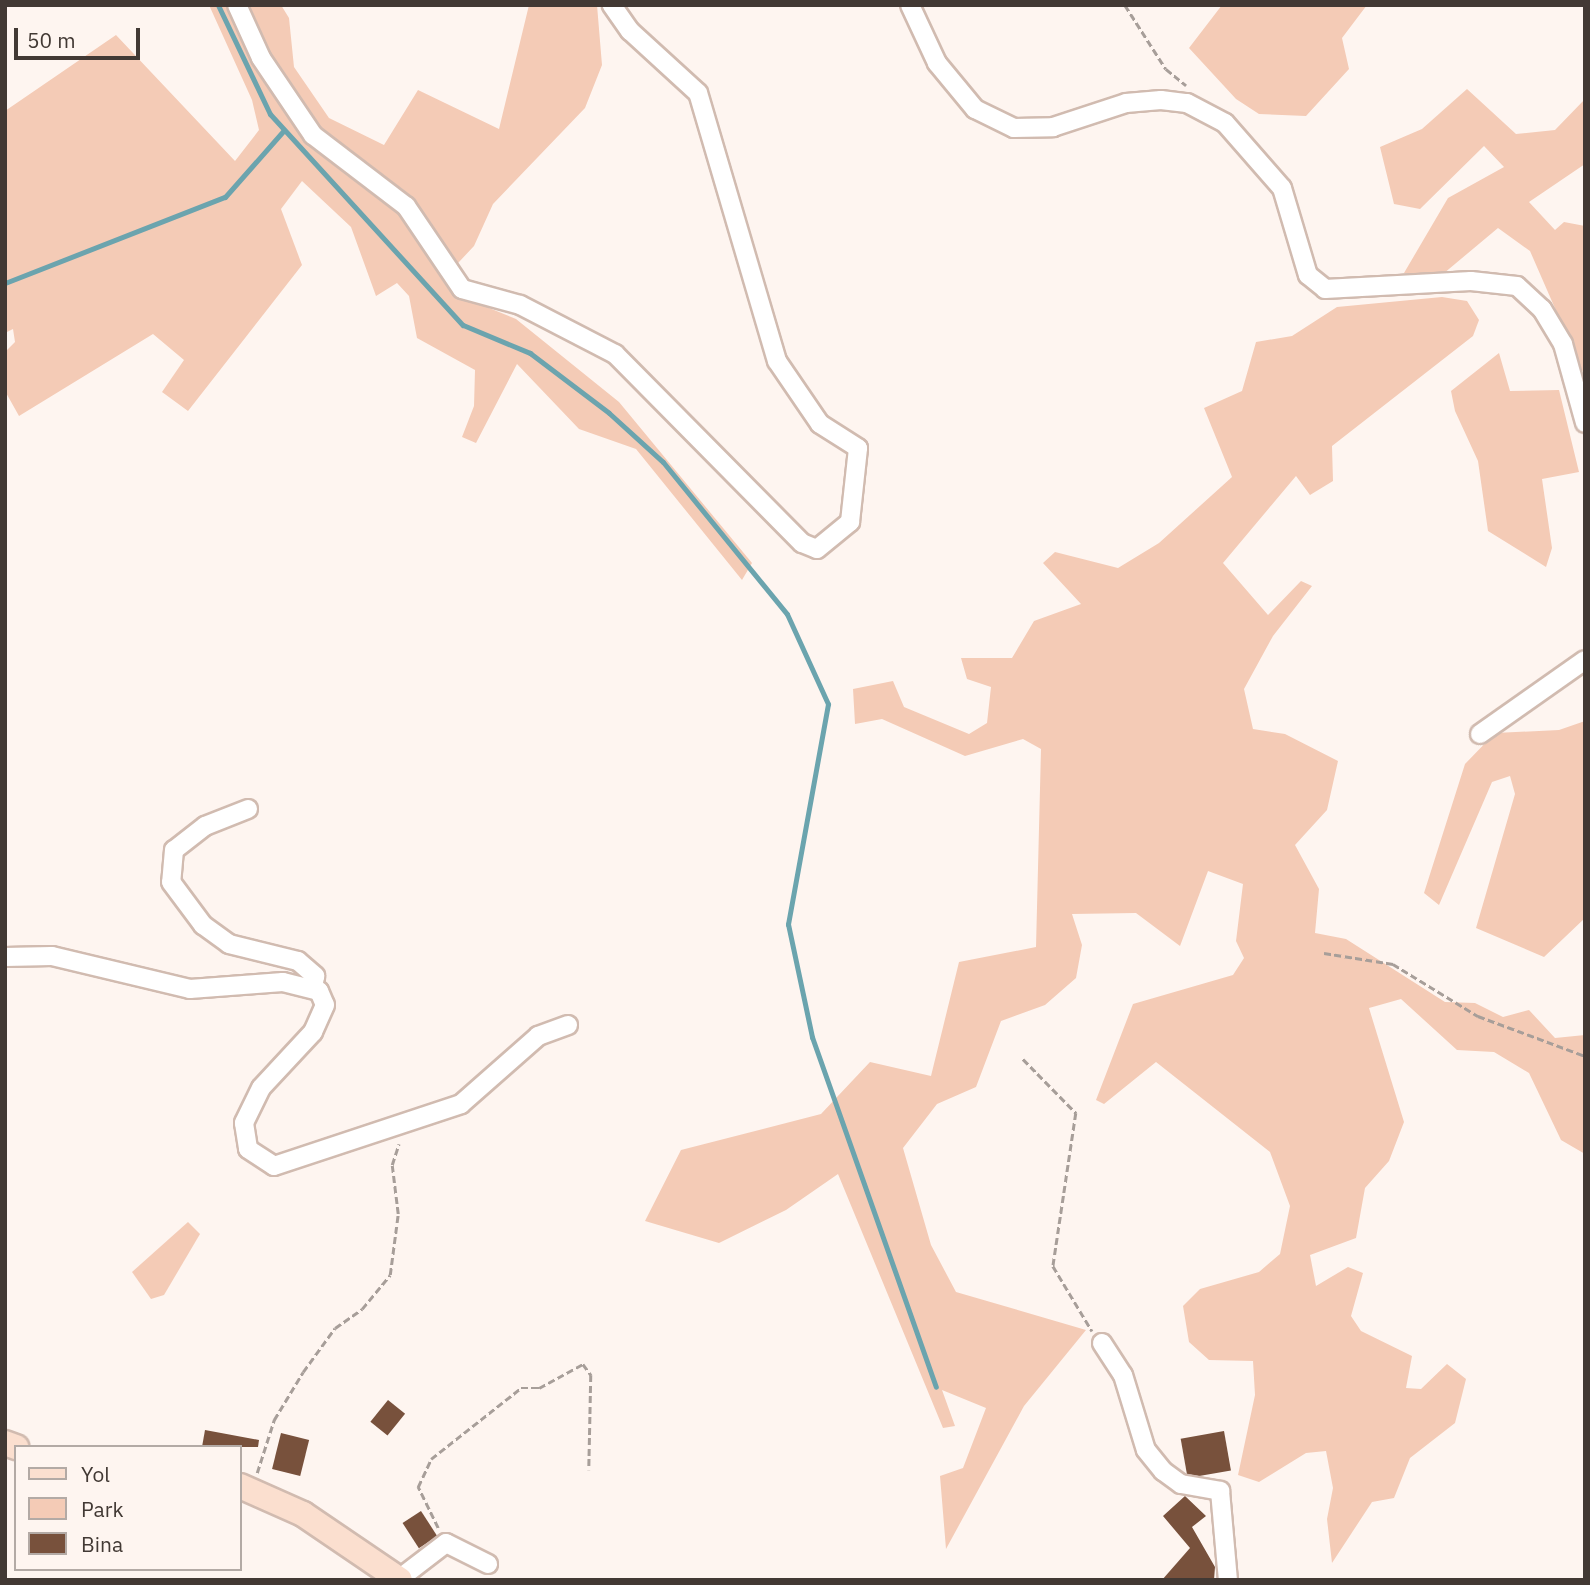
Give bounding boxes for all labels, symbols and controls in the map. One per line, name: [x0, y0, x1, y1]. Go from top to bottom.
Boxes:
scale bar: [18, 14, 144, 58]
text: 50 m: [27, 26, 76, 54]
legend: [14, 1445, 242, 1571]
text: Yol: [81, 1460, 110, 1488]
text: Park: [81, 1495, 124, 1523]
text: Bina: [81, 1530, 123, 1558]

